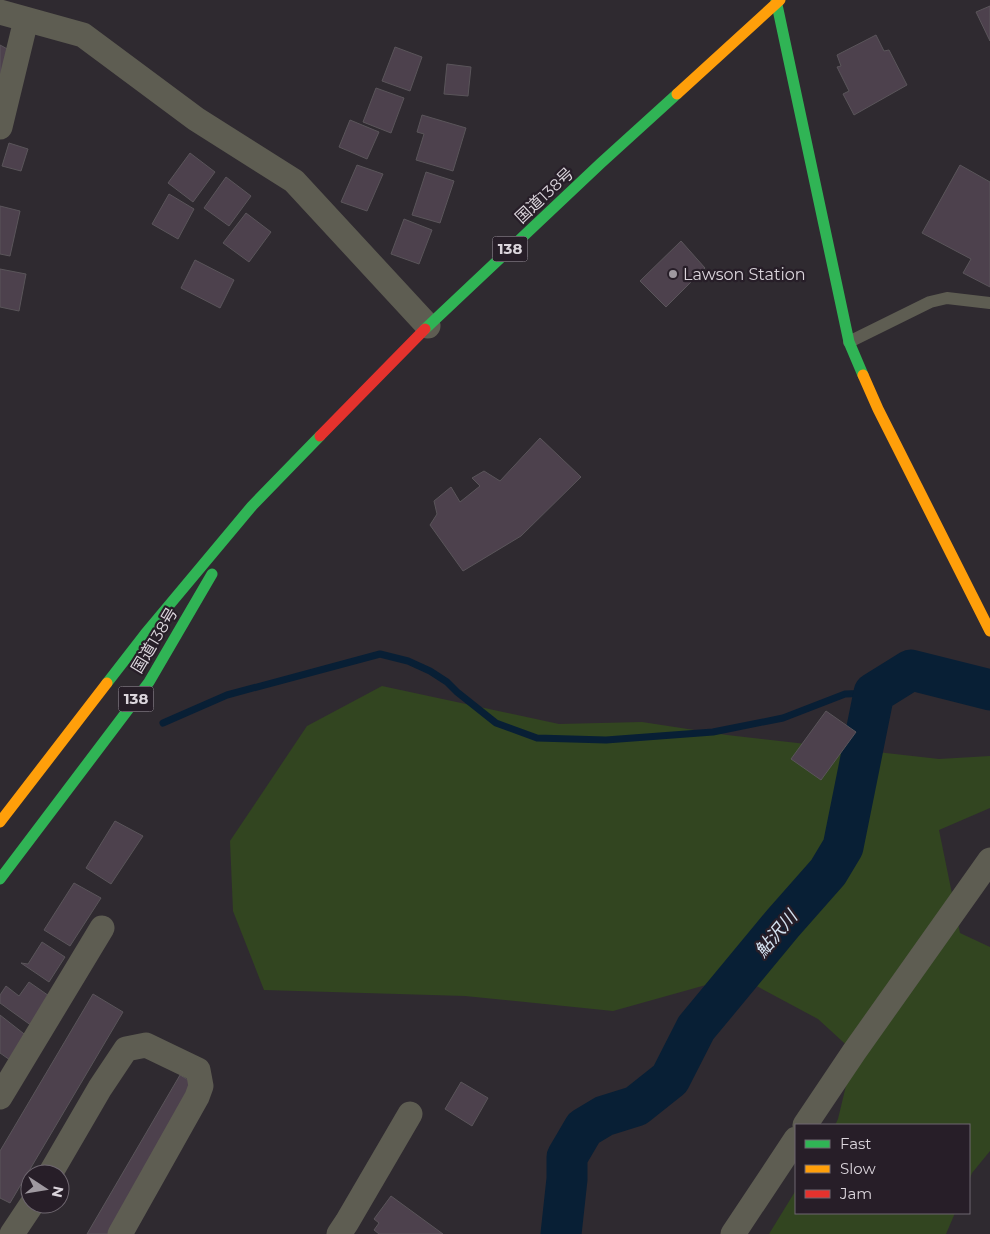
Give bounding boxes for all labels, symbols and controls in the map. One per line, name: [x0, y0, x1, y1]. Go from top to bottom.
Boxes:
street label: 国道138号: [511, 164, 578, 227]
road number: 138: [492, 236, 528, 262]
place label: Lawson Station: [683, 265, 806, 284]
marker: Lawson Station: [667, 268, 679, 280]
street label: 国道138号: [127, 604, 181, 676]
road number: 138: [118, 686, 154, 712]
water label: 鮎沢川: [750, 905, 803, 962]
legend: [795, 1124, 970, 1214]
text: Fast: [840, 1134, 871, 1153]
text: Slow: [840, 1159, 876, 1178]
north arrow: [20, 1164, 70, 1214]
text: N: [48, 1184, 68, 1199]
text: Jam: [839, 1184, 872, 1203]

